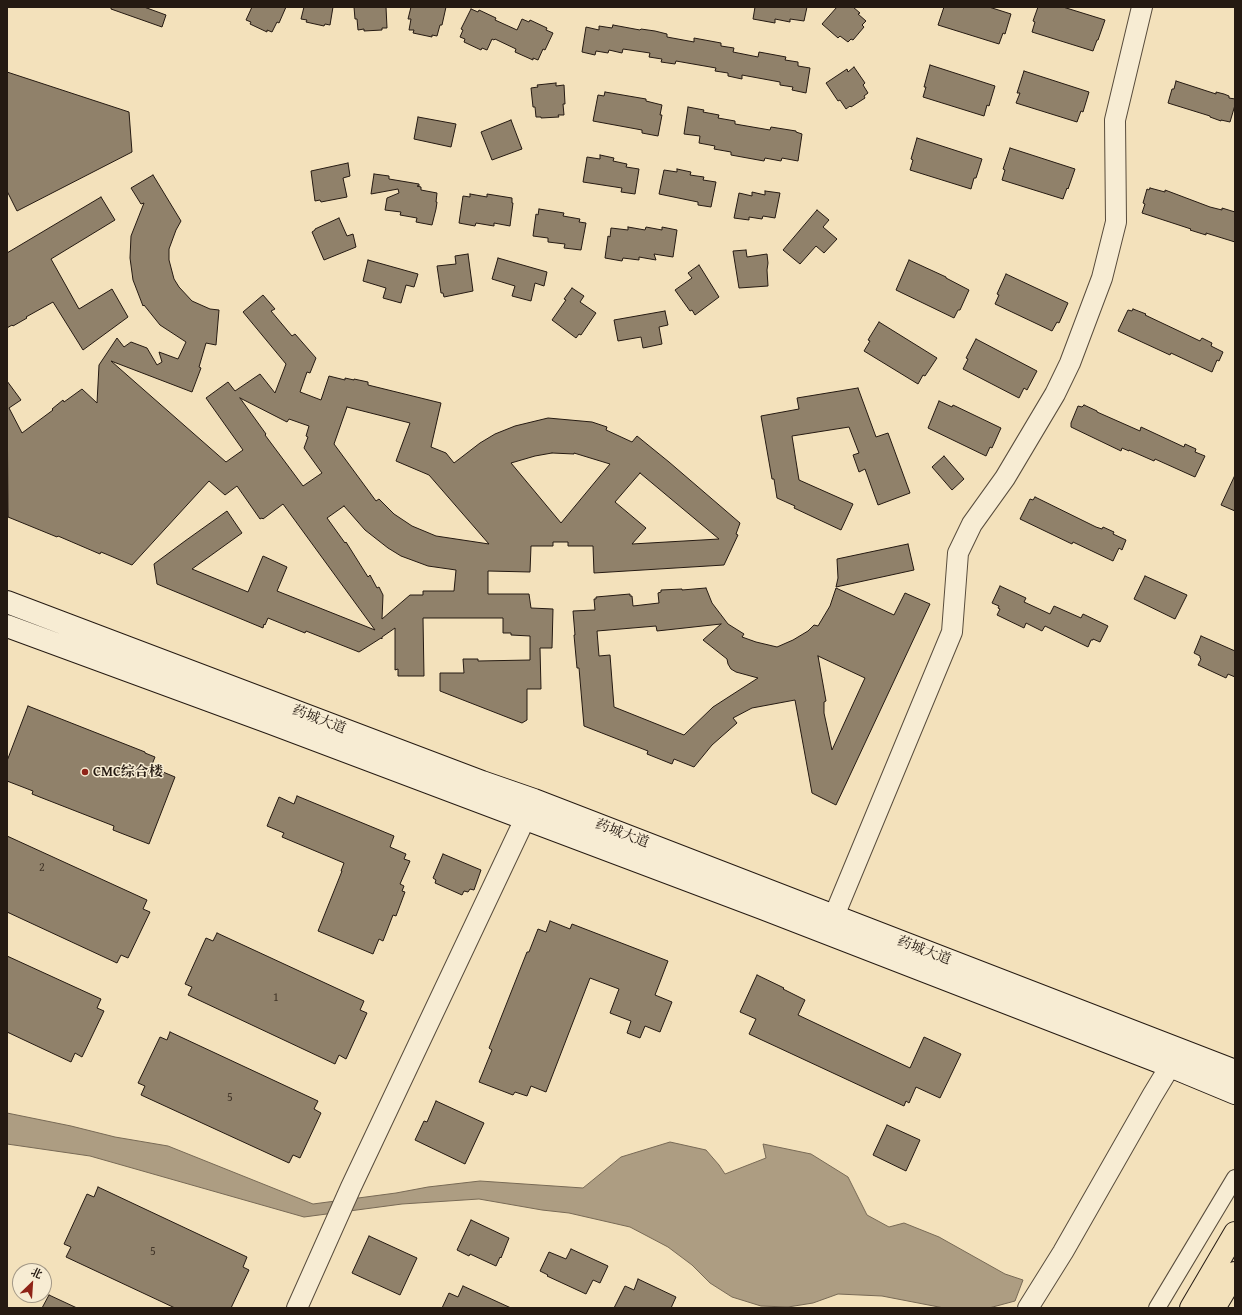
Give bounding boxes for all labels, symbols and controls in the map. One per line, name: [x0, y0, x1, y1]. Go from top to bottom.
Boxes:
street label: 药城大道: [290, 702, 348, 738]
place label: CMC综合楼: [93, 764, 163, 780]
marker: CMC综合楼: [80, 767, 90, 777]
street label: 药城大道: [593, 816, 651, 852]
house number: 2: [39, 861, 45, 875]
street label: 药城大道: [895, 933, 953, 969]
house number: 1: [273, 991, 279, 1005]
house number: 5: [227, 1091, 233, 1105]
house number: 5: [150, 1245, 156, 1259]
north arrow: [12, 1263, 52, 1303]
text: 北: [28, 1263, 45, 1283]

